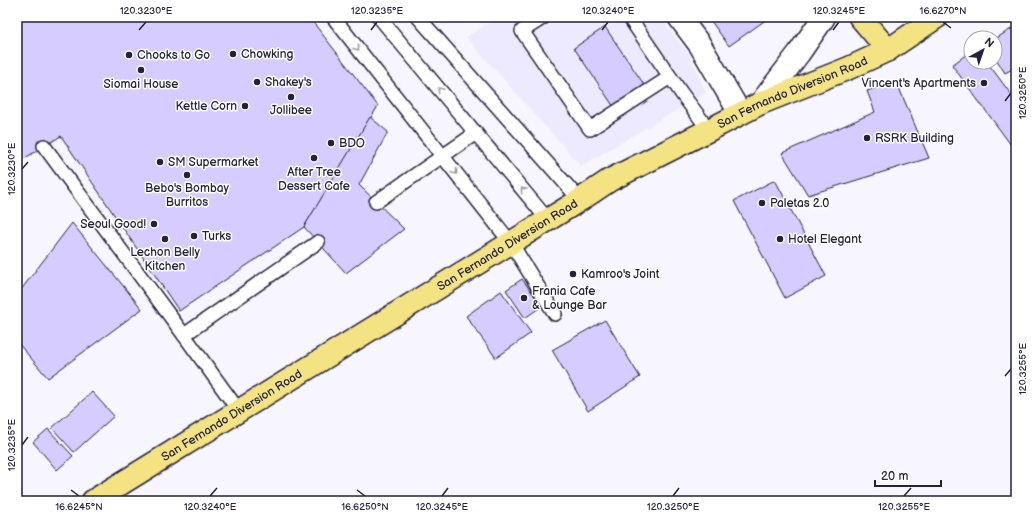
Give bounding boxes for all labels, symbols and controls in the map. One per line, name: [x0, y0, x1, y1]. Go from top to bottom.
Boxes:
text: 120.3230°E: [120, 5, 173, 17]
text: 120.3235°E: [351, 5, 404, 17]
text: 120.3240°E: [582, 5, 635, 17]
text: 120.3245°E: [813, 5, 866, 17]
text: 16.6270°N: [920, 5, 966, 17]
north arrow: [963, 30, 1003, 70]
text: N: [982, 35, 996, 50]
one-way arrow: [352, 43, 359, 50]
place label: Chowking: [241, 47, 293, 62]
place label: Chooks to Go: [137, 48, 210, 63]
marker: Chowking: [228, 49, 238, 59]
marker: Chooks to Go: [124, 50, 134, 60]
street label: San Fernando Diversion Road: [715, 53, 870, 132]
marker: Siomai House: [136, 65, 146, 75]
text: 120.3250°E: [1017, 66, 1029, 119]
place label: Shakey's: [265, 75, 312, 90]
place label: Vincent's Apartments: [861, 76, 976, 91]
place label: Siomai House: [104, 77, 178, 92]
marker: Shakey's: [252, 77, 262, 87]
marker: Vincent's Apartments: [979, 78, 989, 88]
one-way arrow: [437, 87, 444, 94]
marker: Jollibee: [286, 92, 296, 102]
place label: Kettle Corn: [176, 99, 237, 114]
marker: Kettle Corn: [240, 101, 250, 111]
place label: Jollibee: [270, 103, 312, 118]
place label: RSRK Building: [875, 131, 954, 146]
marker: RSRK Building: [862, 133, 872, 143]
place label: BDO: [339, 136, 365, 151]
marker: BDO: [326, 138, 336, 148]
text: 120.3230°E: [6, 142, 18, 195]
marker: After Tree Dessert Cafe: [309, 153, 319, 163]
place label: SM Supermarket: [168, 155, 259, 170]
marker: SM Supermarket: [155, 157, 165, 167]
place label: After Tree Dessert Cafe: [278, 165, 350, 194]
one-way arrow: [450, 167, 457, 174]
marker: Bebo's Bombay Burritos: [182, 170, 192, 180]
place label: Bebo's Bombay Burritos: [145, 181, 229, 210]
one-way arrow: [520, 187, 527, 194]
street label: San Fernando Diversion Road: [434, 196, 581, 295]
place label: Paletas 2.0: [770, 196, 829, 211]
marker: Paletas 2.0: [757, 198, 767, 208]
place label: Seoul Good!: [80, 217, 146, 232]
marker: Seoul Good!: [149, 219, 159, 229]
place label: Turks: [202, 229, 231, 244]
marker: Turks: [189, 231, 199, 241]
place label: Hotel Elegant: [788, 232, 862, 247]
marker: Lechon Belly Kitchen: [160, 234, 170, 244]
marker: Hotel Elegant: [775, 234, 785, 244]
place label: Lechon Belly Kitchen: [130, 245, 200, 274]
place label: Kamroo's Joint: [581, 267, 660, 282]
marker: Kamroo's Joint: [568, 269, 578, 279]
place label: Frania Cafe & Lounge Bar: [532, 284, 607, 313]
marker: Frania Cafe & Lounge Bar: [519, 293, 529, 303]
text: 120.3255°E: [1017, 343, 1029, 395]
street label: San Fernando Diversion Road: [159, 367, 305, 465]
text: 120.3235°E: [6, 418, 18, 471]
scale bar: [875, 462, 941, 488]
text: 20 m: [881, 469, 908, 484]
text: 16.6245°N: [55, 501, 103, 513]
text: 120.3240°E: [184, 501, 237, 513]
text: 16.6250°N: [341, 501, 389, 513]
text: 120.3245°E: [416, 501, 469, 513]
text: 120.3250°E: [647, 501, 700, 513]
text: 120.3255°E: [878, 501, 930, 513]

